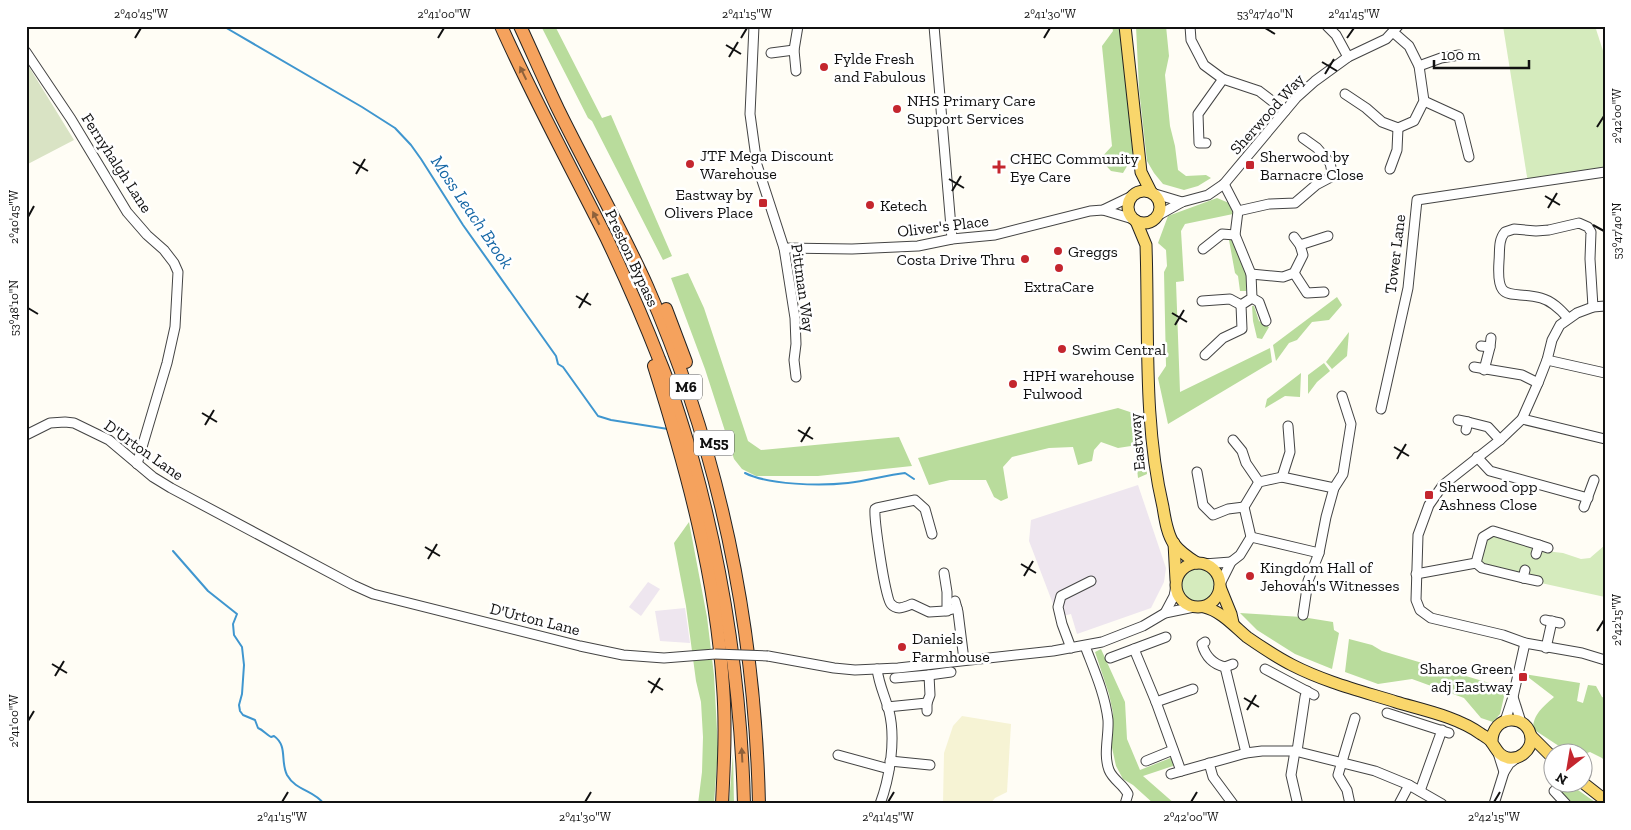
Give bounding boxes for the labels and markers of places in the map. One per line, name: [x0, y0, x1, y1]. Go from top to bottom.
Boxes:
place label: Fylde Fresh and Fabulous: [834, 49, 926, 86]
marker: Fylde Fresh and Fabulous: [818, 61, 830, 73]
place label: NHS Primary Care Support Services: [907, 91, 1035, 128]
marker: NHS Primary Care Support Services: [891, 103, 903, 115]
place label: JTF Mega Discount Warehouse: [700, 146, 833, 183]
place label: Sherwood by Barnacre Close: [1260, 147, 1364, 184]
place label: CHEC Community Eye Care: [1010, 149, 1140, 186]
marker: JTF Mega Discount Warehouse: [684, 158, 696, 170]
marker: Sherwood by Barnacre Close: [1244, 159, 1256, 171]
marker: CHEC Community Eye Care: [992, 160, 1006, 174]
place label: Eastway by Olivers Place: [664, 185, 754, 222]
place label: Ketech: [880, 196, 927, 215]
marker: Eastway by Olivers Place: [757, 197, 769, 209]
marker: Ketech: [864, 199, 876, 211]
place label: Greggs: [1068, 242, 1118, 261]
marker: Greggs: [1052, 245, 1064, 257]
place label: Costa Drive Thru: [897, 250, 1015, 269]
marker: Costa Drive Thru: [1019, 253, 1031, 265]
marker: ExtraCare: [1053, 262, 1065, 274]
place label: ExtraCare: [1024, 277, 1094, 296]
place label: Swim Central: [1072, 340, 1166, 359]
marker: Swim Central: [1056, 343, 1068, 355]
place label: HPH warehouse Fulwood: [1023, 366, 1134, 403]
marker: HPH warehouse Fulwood: [1007, 378, 1019, 390]
place label: Sherwood opp Ashness Close: [1439, 477, 1538, 514]
marker: Sherwood opp Ashness Close: [1423, 489, 1435, 501]
place label: Kingdom Hall of Jehovah's Witnesses: [1260, 558, 1399, 595]
marker: Kingdom Hall of Jehovah's Witnesses: [1244, 570, 1256, 582]
place label: Daniels Farmhouse: [912, 629, 990, 666]
marker: Daniels Farmhouse: [896, 641, 908, 653]
place label: Sharoe Green adj Eastway: [1420, 659, 1514, 696]
marker: Sharoe Green adj Eastway: [1517, 671, 1529, 683]

